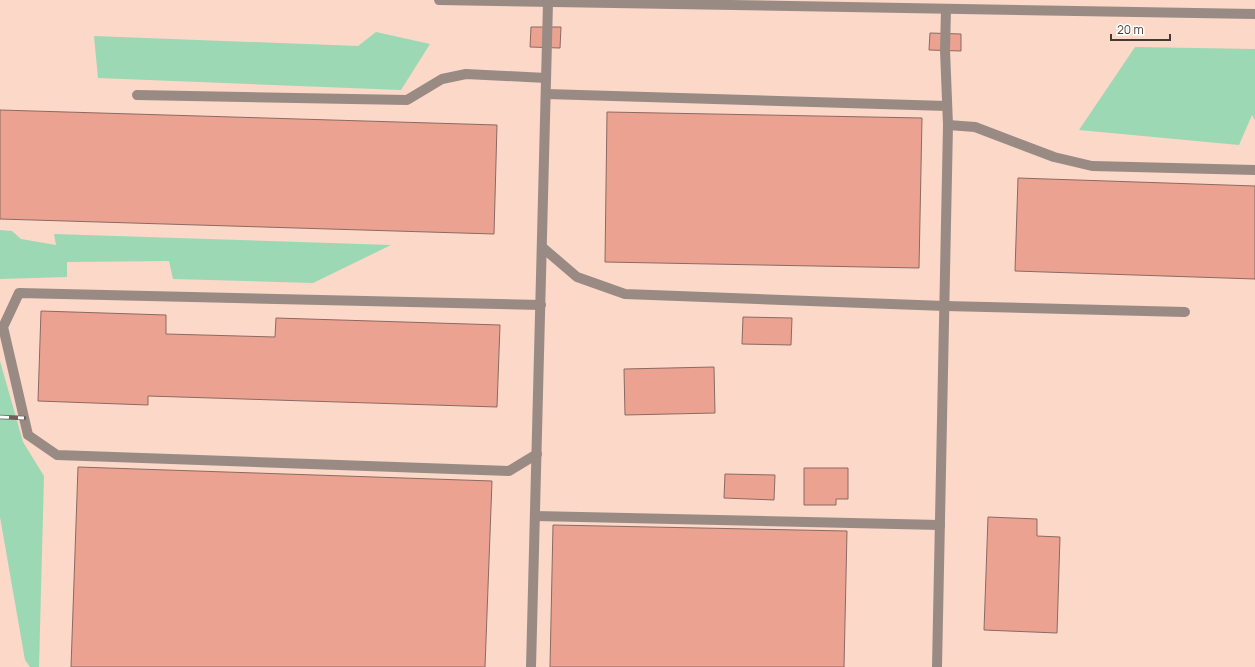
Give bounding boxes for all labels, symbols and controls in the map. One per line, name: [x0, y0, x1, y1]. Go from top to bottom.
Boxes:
scale bar: [1111, 16, 1170, 42]
text: 20 m: [1117, 21, 1144, 38]

